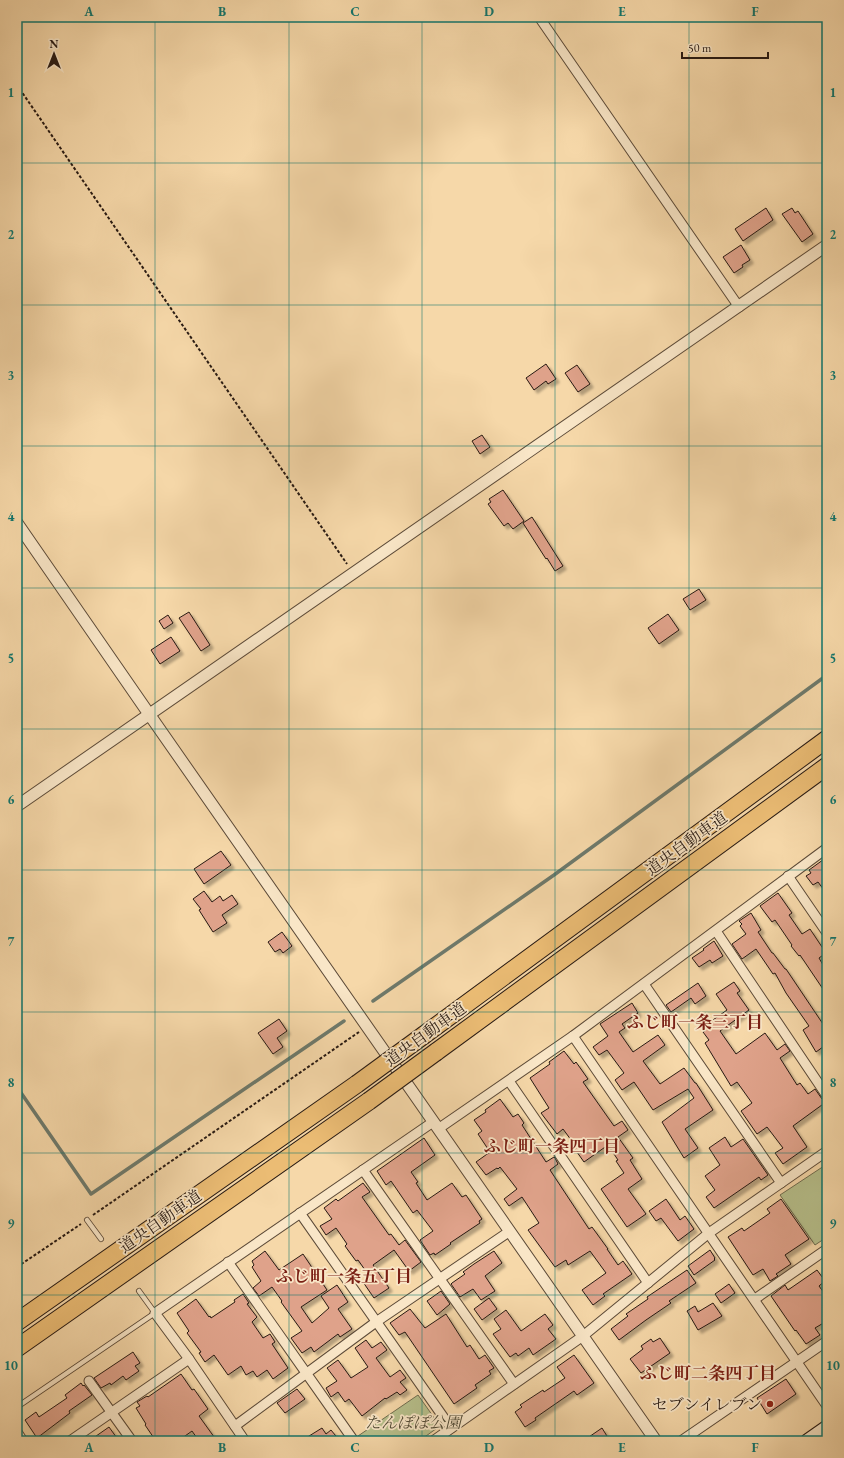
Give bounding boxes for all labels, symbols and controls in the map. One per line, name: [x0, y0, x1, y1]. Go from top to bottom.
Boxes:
text: A: [83, 3, 94, 20]
text: B: [218, 3, 226, 20]
text: C: [350, 3, 360, 20]
text: D: [484, 3, 494, 20]
text: E: [618, 3, 626, 20]
text: F: [751, 3, 759, 20]
north arrow: [34, 34, 74, 74]
scale bar: [682, 34, 768, 60]
text: N: [50, 37, 59, 51]
text: 50 m: [688, 40, 712, 56]
text: 1: [8, 84, 15, 101]
text: 1: [830, 84, 837, 101]
text: 2: [8, 226, 15, 243]
text: 2: [830, 226, 837, 243]
text: 3: [8, 367, 15, 384]
text: 3: [830, 367, 837, 384]
text: 4: [8, 508, 15, 525]
text: 4: [830, 508, 837, 525]
text: 5: [8, 650, 14, 667]
text: 5: [830, 650, 836, 667]
text: 6: [8, 791, 15, 808]
text: 6: [830, 791, 837, 808]
street label: 道央自動車道: [641, 807, 731, 880]
text: 7: [8, 933, 15, 950]
text: 7: [830, 933, 837, 950]
street label: 道央自動車道: [380, 998, 470, 1071]
district label: ふじ町一条三丁目: [627, 1011, 763, 1033]
text: 8: [8, 1074, 15, 1091]
text: 8: [830, 1074, 837, 1091]
district label: ふじ町一条四丁目: [484, 1135, 620, 1157]
street label: 道央自動車道: [115, 1185, 206, 1258]
text: 9: [8, 1215, 15, 1232]
text: 9: [830, 1215, 837, 1232]
district label: ふじ町一条五丁目: [276, 1265, 412, 1287]
text: 10: [4, 1357, 18, 1374]
text: 10: [826, 1357, 840, 1374]
district label: ふじ町二条四丁目: [640, 1362, 776, 1384]
place label: セブンイレブン: [652, 1394, 762, 1415]
marker: セブンイレブン: [765, 1399, 775, 1409]
park label: たんぽぽ公園: [365, 1412, 464, 1433]
text: A: [83, 1439, 94, 1456]
text: B: [218, 1439, 226, 1456]
text: C: [350, 1439, 360, 1456]
text: D: [484, 1439, 494, 1456]
text: E: [618, 1439, 626, 1456]
text: F: [751, 1439, 759, 1456]

